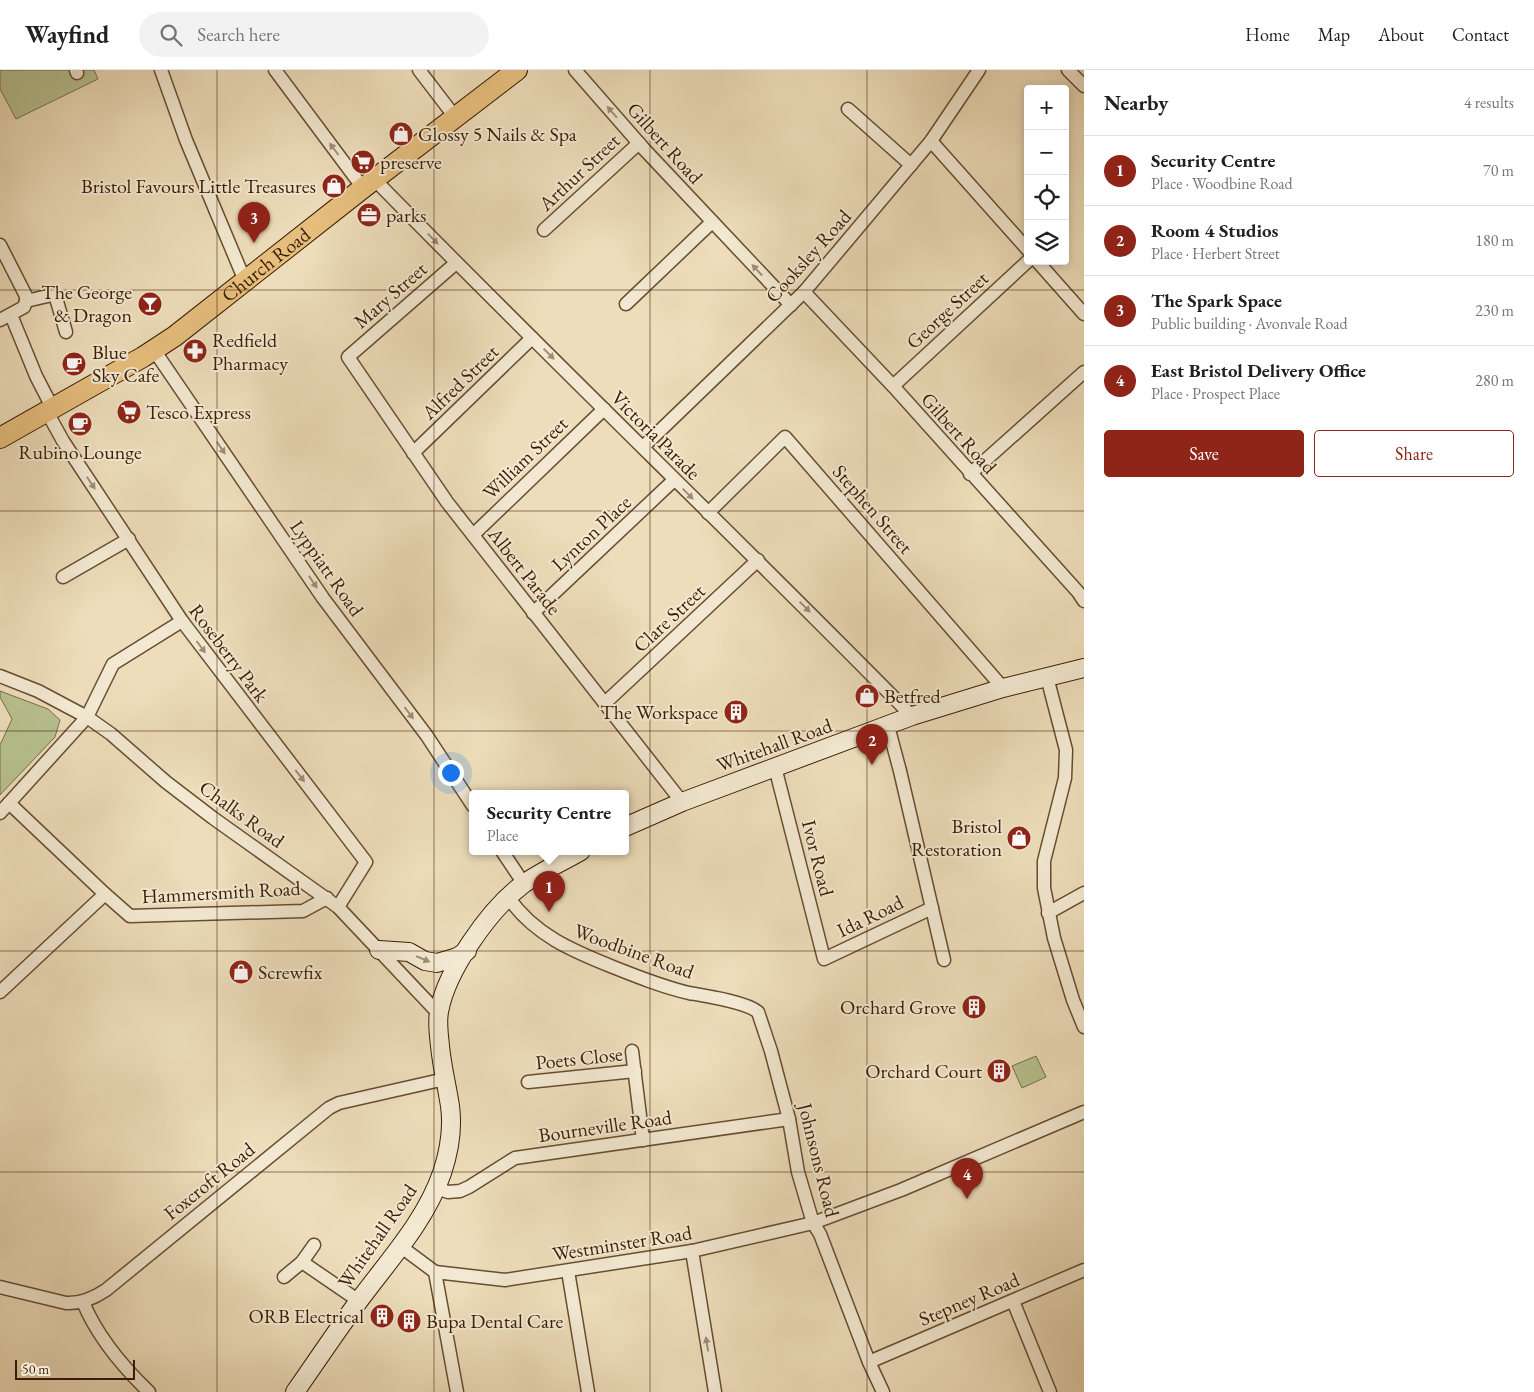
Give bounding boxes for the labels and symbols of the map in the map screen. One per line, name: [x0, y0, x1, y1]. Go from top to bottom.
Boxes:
street label: Gilbert Road: [621, 97, 709, 190]
one-way arrow: [606, 106, 617, 119]
shop icon: Glossy 5 Nails & Spa: [388, 121, 414, 147]
place label: Glossy 5 Nails & Spa: [418, 121, 577, 147]
street label: Arthur Street: [532, 127, 626, 217]
one-way arrow: [329, 142, 339, 156]
supermarket icon: preserve: [350, 149, 376, 175]
place label: preserve: [380, 149, 442, 175]
place label: Bristol Favours Little Treasures: [81, 173, 316, 199]
shop icon: Bristol Favours Little Treasures: [321, 173, 347, 199]
pin: 3: [238, 202, 270, 243]
office icon: parks: [356, 202, 382, 228]
place label: parks: [386, 202, 426, 228]
street label: Cooksley Road: [759, 203, 857, 308]
street label: Church Road: [216, 221, 316, 308]
one-way arrow: [427, 233, 439, 245]
street label: Mary Street: [348, 256, 433, 334]
one-way arrow: [751, 264, 763, 276]
street label: George Street: [900, 265, 994, 355]
place label: The George & Dragon: [41, 279, 132, 328]
bar icon: The George & Dragon: [137, 291, 163, 317]
place label: Redfield Pharmacy: [212, 327, 288, 376]
pharmacy icon: Redfield Pharmacy: [182, 338, 208, 364]
street label: Alfred Street: [415, 338, 505, 426]
place label: Blue Sky Cafe: [92, 339, 159, 388]
one-way arrow: [542, 348, 554, 360]
cafe icon: Blue Sky Cafe: [61, 351, 87, 377]
street label: Victoria Parade: [606, 385, 706, 485]
street label: Gilbert Road: [915, 387, 1003, 480]
supermarket icon: Tesco Express: [116, 399, 142, 425]
place label: Tesco Express: [146, 399, 251, 425]
street label: William Street: [477, 410, 574, 505]
cafe icon: Rubino Lounge: [67, 411, 93, 437]
place label: Rubino Lounge: [18, 439, 142, 465]
one-way arrow: [216, 441, 226, 455]
street label: Stephen Street: [827, 459, 919, 560]
one-way arrow: [86, 476, 96, 490]
one-way arrow: [682, 488, 694, 500]
street label: Lynton Place: [546, 489, 637, 577]
street label: Lyppiatt Road: [284, 515, 370, 622]
street label: Albert Parade: [482, 521, 567, 620]
one-way arrow: [308, 576, 318, 589]
street label: Clare Street: [627, 578, 711, 658]
street label: Roseberry Park: [183, 599, 275, 708]
one-way arrow: [798, 601, 810, 613]
one-way arrow: [196, 640, 206, 654]
shop icon: Betfred: [854, 683, 880, 709]
place label: Betfred: [884, 683, 941, 709]
place label: The Workspace: [600, 699, 718, 725]
building icon: The Workspace: [723, 699, 749, 725]
one-way arrow: [404, 706, 415, 719]
street label: Whitehall Road: [713, 712, 836, 778]
pin: 2: [856, 724, 888, 765]
your location: [438, 760, 464, 786]
one-way arrow: [294, 770, 305, 783]
street label: Chalks Road: [194, 774, 290, 854]
place label: Bristol Restoration: [911, 813, 1002, 862]
street label: Ivor Road: [796, 817, 840, 900]
shop icon: Bristol Restoration: [1006, 825, 1032, 851]
pin: 1: [533, 871, 565, 912]
street label: Hammersmith Road: [141, 875, 302, 909]
street label: Ida Road: [832, 888, 908, 943]
street label: Woodbine Road: [571, 917, 698, 985]
one-way arrow: [416, 955, 430, 963]
shop icon: Screwfix: [228, 959, 254, 985]
place label: Screwfix: [258, 959, 323, 985]
place label: Orchard Grove: [840, 994, 956, 1020]
building icon: Orchard Grove: [961, 994, 987, 1020]
street label: Poets Close: [534, 1040, 624, 1076]
place label: Orchard Court: [865, 1058, 983, 1084]
building icon: Orchard Court: [986, 1058, 1012, 1084]
street label: Johnsons Road: [792, 1098, 846, 1221]
street label: Bourneville Road: [537, 1104, 674, 1148]
street label: Foxcroft Road: [158, 1136, 261, 1226]
pin: 4: [951, 1158, 983, 1199]
street label: Whitehall Road: [332, 1178, 423, 1293]
street label: Westminster Road: [550, 1219, 695, 1267]
street label: Stepney Road: [915, 1266, 1024, 1332]
place label: ORB Electrical: [248, 1303, 364, 1329]
building icon: ORB Electrical: [369, 1303, 395, 1329]
building icon: Bupa Dental Care: [396, 1308, 422, 1334]
place label: Bupa Dental Care: [426, 1308, 564, 1334]
one-way arrow: [702, 1336, 710, 1352]
scale bar: [15, 1357, 135, 1380]

